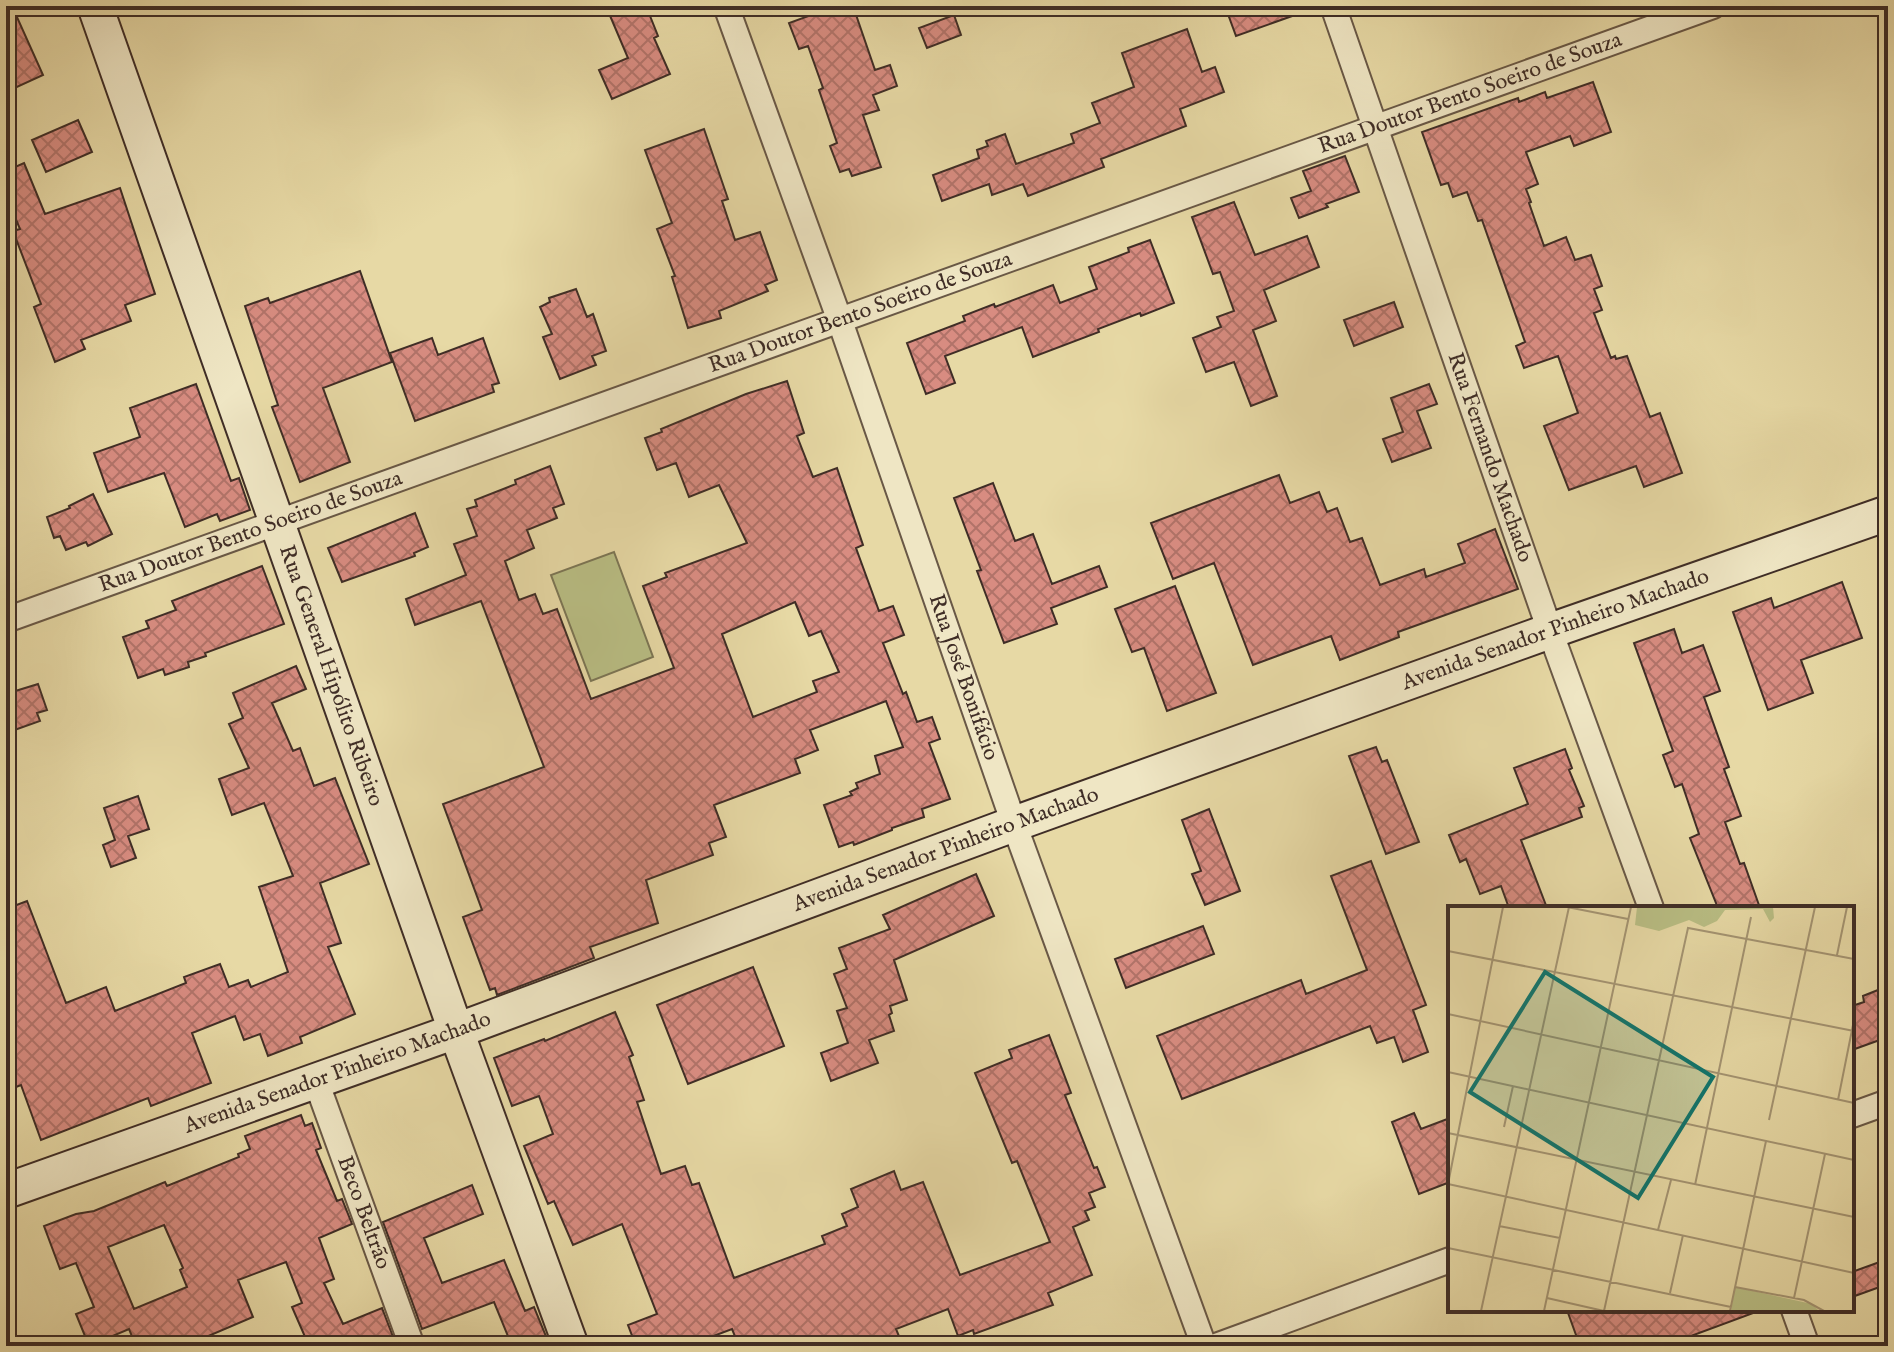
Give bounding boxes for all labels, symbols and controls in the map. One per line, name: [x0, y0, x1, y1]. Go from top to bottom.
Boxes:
street label: Rua Doutor Bento Soeiro de Souza: [1315, 26, 1626, 161]
street label: Rua Doutor Bento Soeiro de Souza: [705, 245, 1016, 380]
street label: Rua Fernando Machado: [1440, 349, 1539, 566]
street label: Rua Doutor Bento Soeiro de Souza: [95, 464, 407, 599]
street label: Rua General Hipólito Ribeiro: [272, 541, 390, 810]
street label: Avenida Senador Pinheiro Machado: [1397, 562, 1713, 698]
street label: Rua José Bonifácio: [922, 591, 1005, 764]
street label: Avenida Senador Pinheiro Machado: [788, 781, 1103, 919]
inset map: [1448, 906, 1854, 1312]
street label: Avenida Senador Pinheiro Machado: [179, 1005, 495, 1141]
street label: Beco Beltrão: [330, 1152, 397, 1273]

